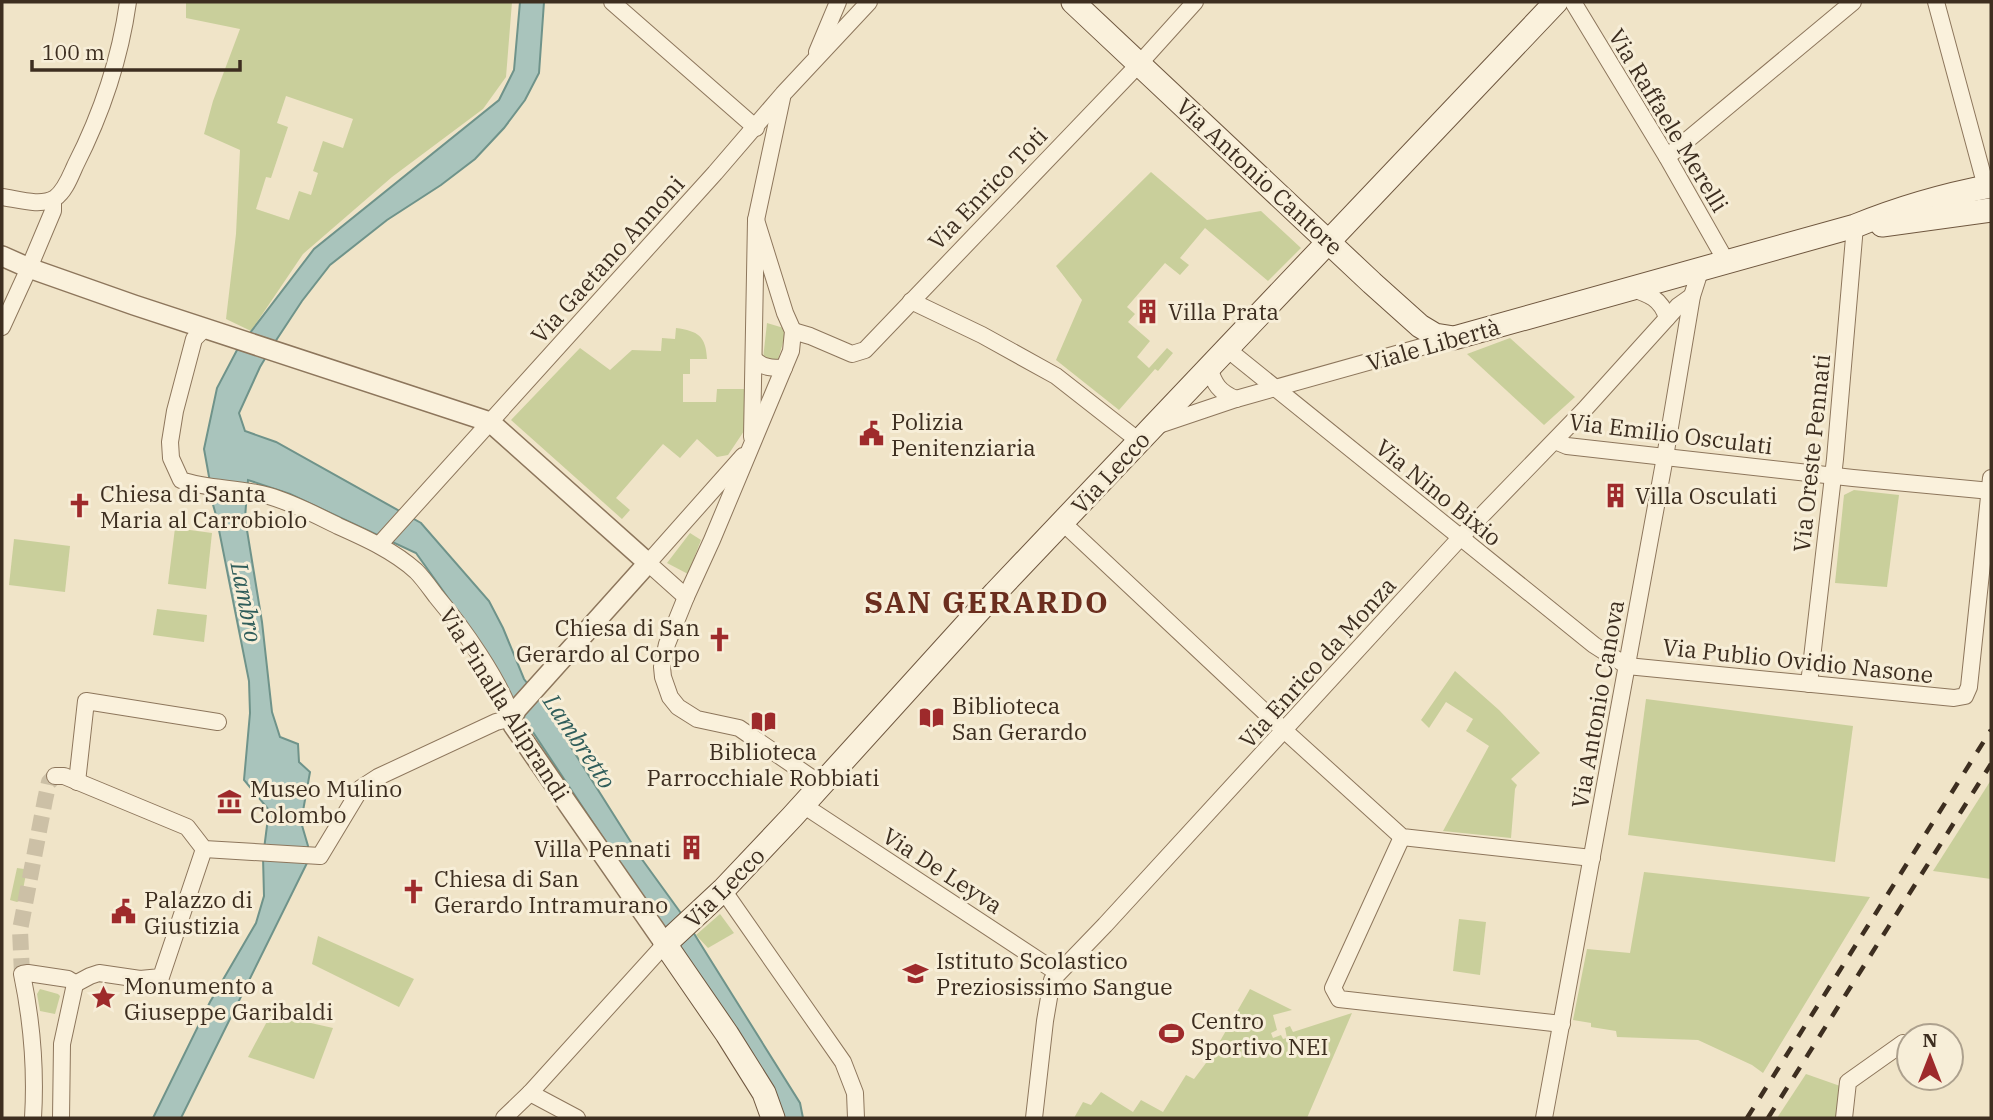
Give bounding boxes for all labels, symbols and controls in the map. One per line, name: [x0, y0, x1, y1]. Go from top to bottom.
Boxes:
street label: Via Raffaele Merelli: [1602, 23, 1736, 217]
scale bar: [32, 28, 240, 72]
text: 100 m: [42, 38, 105, 66]
street label: Via Antonio Cantore: [1170, 91, 1350, 261]
street label: Via Enrico Toti: [921, 120, 1053, 256]
street label: Via Gaetano Annoni: [524, 169, 690, 349]
place label: Villa Prata: [1168, 296, 1279, 326]
building icon: Villa Prata: [1134, 297, 1162, 325]
street label: Viale Libertà: [1363, 311, 1503, 377]
street label: Via Oreste Pennati: [1786, 352, 1836, 554]
place label: Polizia Penitenziaria: [891, 406, 1036, 462]
street label: Via Emilio Osculati: [1568, 406, 1774, 460]
public building icon: Polizia Penitenziaria: [857, 420, 885, 448]
street label: Via Lecco: [1064, 424, 1156, 520]
street label: Via Nino Bixio: [1370, 432, 1508, 552]
place label: Chiesa di Santa Maria al Carrobiolo: [100, 478, 307, 534]
place label: Villa Osculati: [1635, 480, 1777, 510]
building icon: Villa Osculati: [1601, 481, 1629, 509]
church icon: Chiesa di Santa Maria al Carrobiolo: [66, 492, 94, 520]
water label: Lambro: [223, 558, 270, 645]
street label: Via Enrico da Monza: [1232, 570, 1402, 754]
district label: SAN GERARDO: [864, 582, 1110, 621]
street label: Via Antonio Canova: [1564, 597, 1630, 811]
street label: Via Pinalla Aliprandi: [433, 601, 577, 807]
place label: Chiesa di San Gerardo al Corpo: [516, 612, 700, 668]
church icon: Chiesa di San Gerardo al Corpo: [706, 626, 734, 654]
street label: Via Publio Ovidio Nasone: [1661, 631, 1935, 689]
water label: Lambretto: [536, 686, 624, 795]
place label: Biblioteca San Gerardo: [952, 690, 1087, 746]
library icon: Biblioteca San Gerardo: [918, 704, 946, 732]
library icon: Biblioteca Parrocchiale Robbiati: [749, 707, 777, 735]
place label: Biblioteca Parrocchiale Robbiati: [647, 736, 879, 792]
place label: Museo Mulino Colombo: [250, 773, 402, 829]
museum icon: Museo Mulino Colombo: [216, 787, 244, 815]
street label: Via De Leyva: [877, 820, 1009, 920]
place label: Villa Pennati: [534, 833, 671, 863]
building icon: Villa Pennati: [677, 834, 705, 862]
street label: Via Lecco: [677, 840, 771, 934]
place label: Chiesa di San Gerardo Intramurano: [434, 863, 668, 919]
church icon: Chiesa di San Gerardo Intramurano: [400, 877, 428, 905]
place label: Palazzo di Giustizia: [144, 884, 253, 940]
public building icon: Palazzo di Giustizia: [110, 898, 138, 926]
place label: Istituto Scolastico Preziosissimo Sangue: [936, 945, 1173, 1001]
school or university icon: Istituto Scolastico Preziosissimo Sangue: [902, 959, 930, 987]
place label: Monumento a Giuseppe Garibaldi: [124, 970, 333, 1026]
place icon: Monumento a Giuseppe Garibaldi: [90, 984, 118, 1012]
place label: Centro Sportivo NEI: [1191, 1005, 1328, 1061]
sports icon: Centro Sportivo NEI: [1157, 1019, 1185, 1047]
north arrow: [1895, 1022, 1965, 1092]
text: N: [1922, 1028, 1938, 1052]

